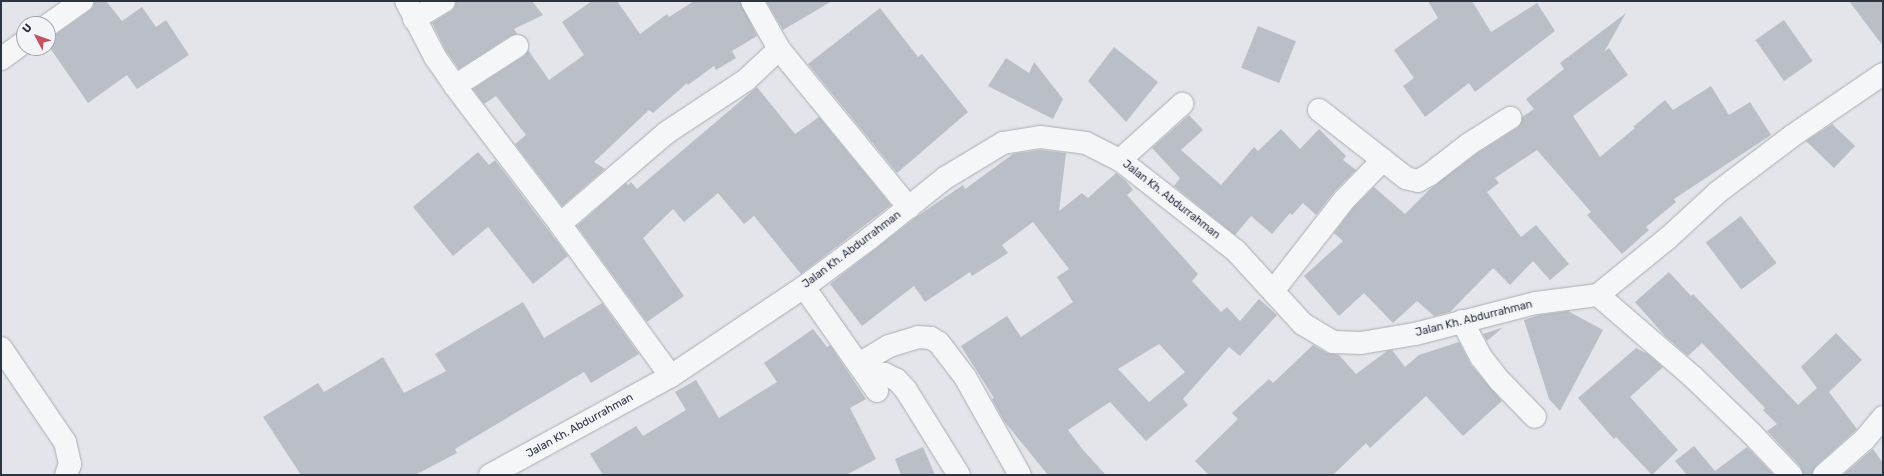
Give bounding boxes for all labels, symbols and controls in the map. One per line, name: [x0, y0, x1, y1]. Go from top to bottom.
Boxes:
north arrow: [16, 16, 56, 56]
text: U: [20, 21, 35, 36]
street label: Jalan Kh. Abdurrahman: [1119, 158, 1223, 242]
street label: Jalan Kh. Abdurrahman: [800, 208, 904, 292]
street label: Jalan Kh. Abdurrahman: [1414, 298, 1534, 340]
street label: Jalan Kh. Abdurrahman: [524, 391, 636, 461]

